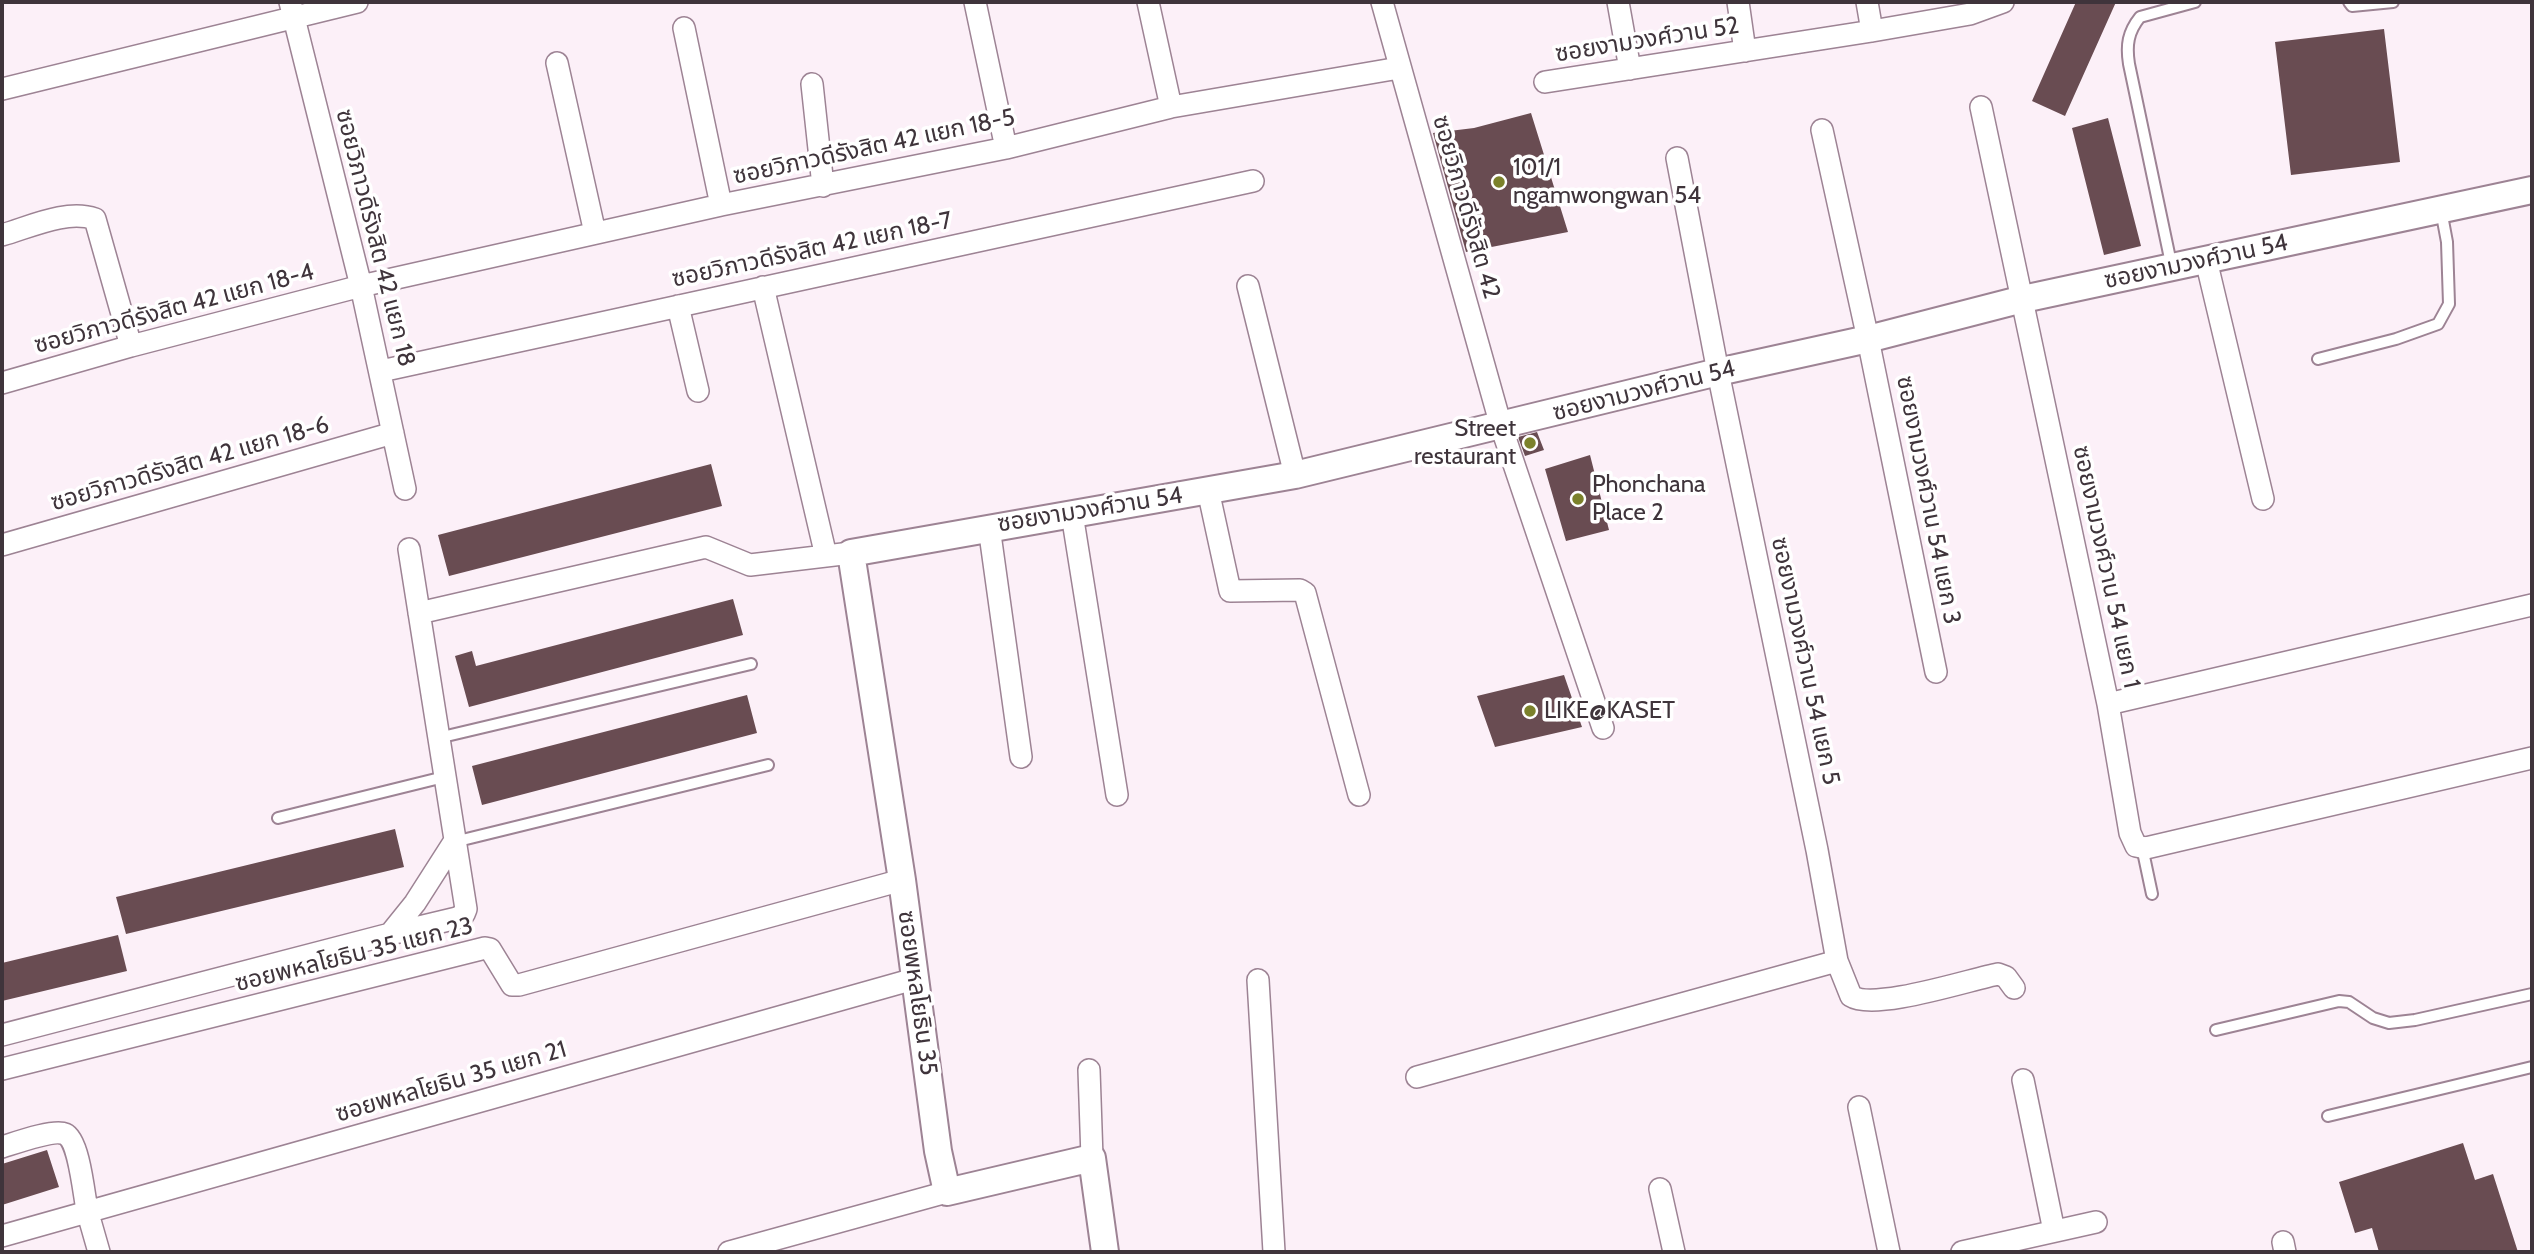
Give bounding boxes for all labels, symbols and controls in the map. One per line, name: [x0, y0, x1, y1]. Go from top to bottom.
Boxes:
street label: ซอยงามวงศ์วาน 52: [1553, 11, 1741, 69]
street label: ซอยวิภาวดีรังสิต 42 แยก 18-5: [730, 103, 1018, 191]
street label: ซอยวิภาวดีรังสิต 42 แยก 18: [329, 106, 421, 370]
street label: ซอยวิภาวดีรังสิต 42: [1426, 112, 1506, 302]
place label: 101/1 ngamwongwan 54: [1513, 154, 1701, 210]
marker: 101/1 ngamwongwan 54: [1491, 174, 1507, 190]
street label: ซอยวิภาวดีรังสิต 42 แยก 18-7: [669, 206, 955, 294]
street label: ซอยงามวงศ์วาน 54: [2102, 228, 2290, 296]
street label: ซอยวิภาวดีรังสิต 42 แยก 18-4: [31, 258, 317, 360]
street label: ซอยงามวงศ์วาน 54: [1550, 354, 1738, 428]
street label: ซอยงามวงศ์วาน 54 แยก 3: [1890, 373, 1966, 627]
street label: ซอยวิภาวดีรังสิต 42 แยก 18-6: [48, 410, 332, 518]
place label: Street restaurant: [1414, 415, 1516, 471]
marker: Street restaurant: [1522, 435, 1538, 451]
street label: ซอยงามวงศ์วาน 54 แยก 1: [2066, 443, 2146, 691]
place label: Phonchana Place 2: [1592, 471, 1706, 527]
street label: ซอยงามวงศ์วาน 54: [995, 481, 1185, 539]
marker: Phonchana Place 2: [1570, 491, 1586, 507]
street label: ซอยงามวงศ์วาน 54 แยก 5: [1765, 535, 1845, 787]
place label: LIKE@KASET: [1544, 697, 1675, 725]
marker: LIKE@KASET: [1522, 703, 1538, 719]
street label: ซอยพหลโยธิน 35: [891, 909, 943, 1077]
street label: ซอยพหลโยธิน 35 แยก 23: [232, 912, 476, 998]
street label: ซอยพหลโยธิน 35 แยก 21: [332, 1035, 570, 1129]

